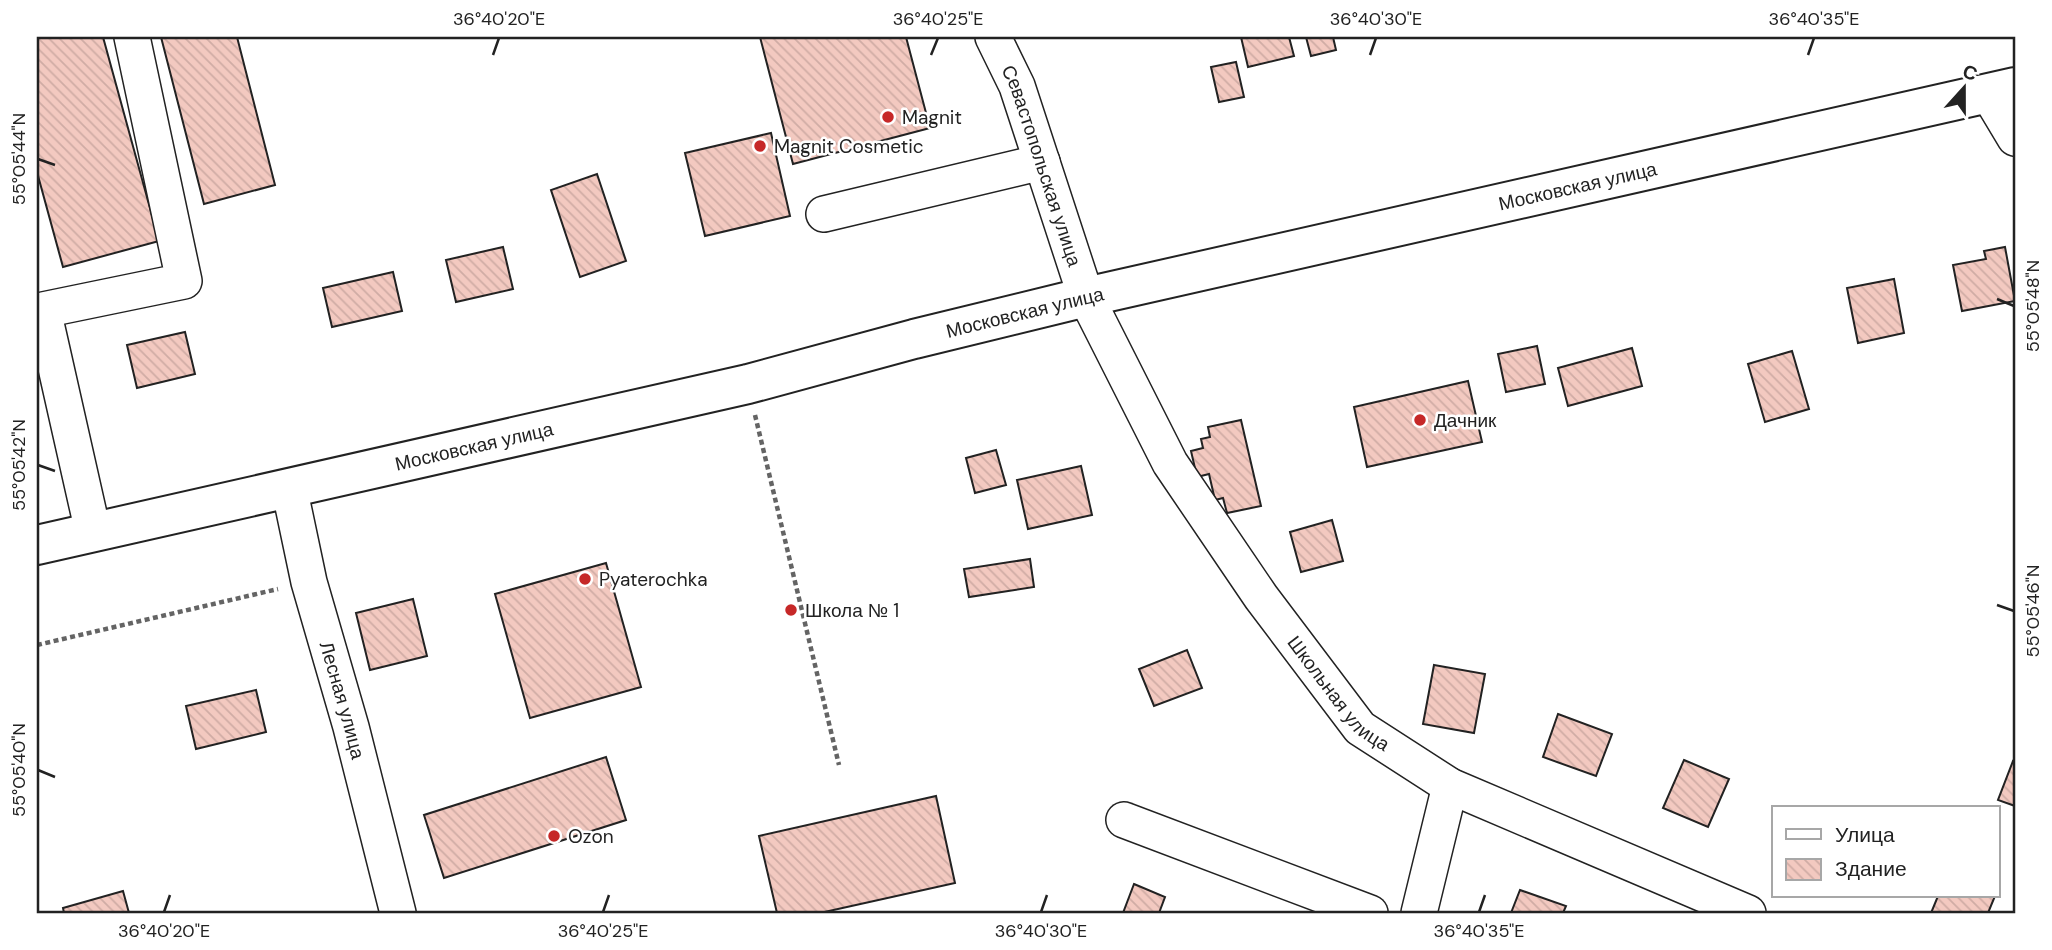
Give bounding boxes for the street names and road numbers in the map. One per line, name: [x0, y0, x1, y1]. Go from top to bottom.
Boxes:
street label: Севастопольская улица: [996, 61, 1088, 270]
street label: Московская улица: [1496, 156, 1660, 216]
street label: Московская улица: [943, 281, 1106, 343]
street label: Московская улица: [392, 416, 556, 476]
street label: Школьная улица: [1282, 631, 1395, 757]
street label: Лесная улица: [314, 638, 371, 762]

